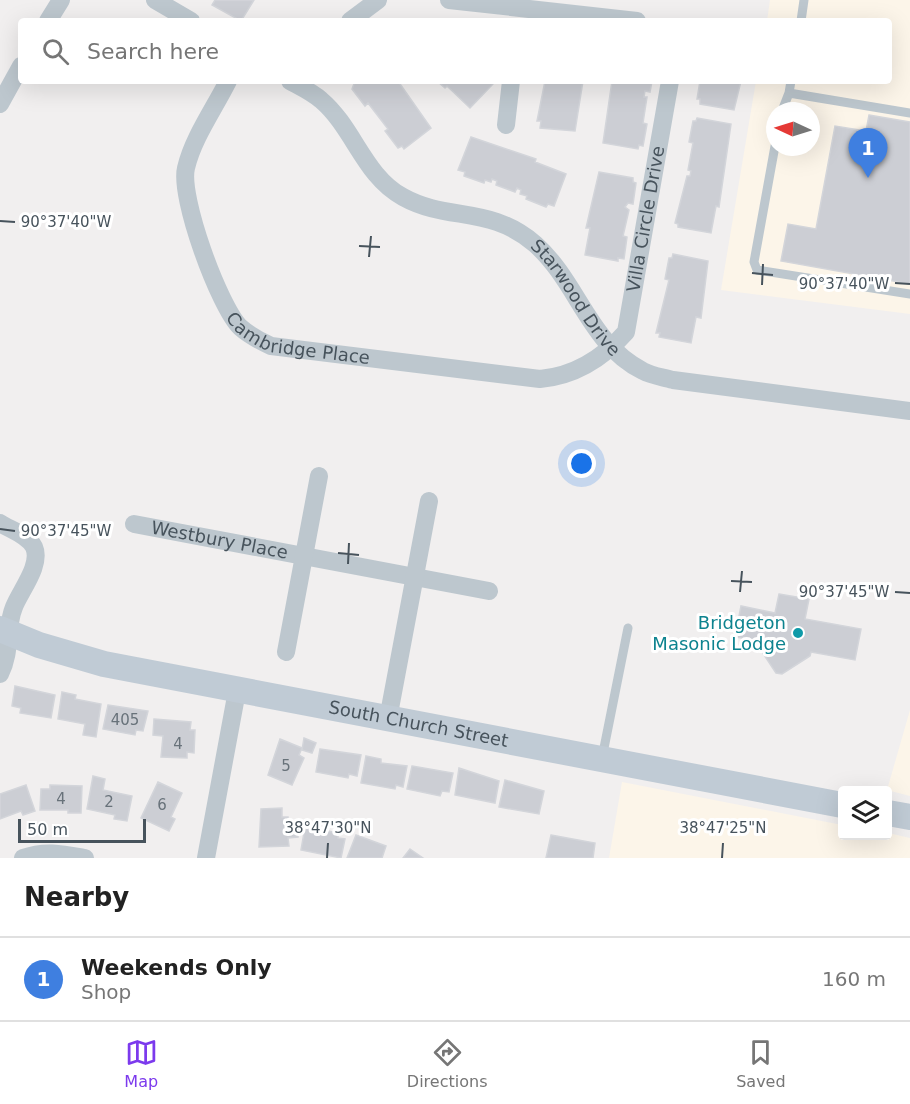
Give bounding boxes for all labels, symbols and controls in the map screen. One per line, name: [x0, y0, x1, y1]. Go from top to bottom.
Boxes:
search box: [18, 18, 892, 84]
icon: search: [39, 35, 72, 68]
text: Search here: [87, 39, 219, 64]
north arrow: [766, 102, 820, 156]
pin: 1: [848, 128, 888, 178]
street label: Villa Circle Drive: [622, 144, 668, 294]
text: 90°37'40"W: [21, 213, 111, 231]
street label: Starwood Drive: [527, 235, 625, 360]
text: 90°37'40"W: [799, 275, 889, 293]
street label: Cambridge Place: [222, 308, 371, 368]
your location: [567, 449, 596, 478]
street label: Westbury Place: [149, 516, 290, 563]
text: 90°37'45"W: [21, 522, 111, 540]
text: 90°37'45"W: [799, 583, 889, 601]
place label: Bridgeton Masonic Lodge: [652, 612, 786, 654]
marker: Bridgeton Masonic Lodge: [791, 626, 805, 640]
street label: South Church Street: [327, 696, 510, 751]
house number: 405: [111, 711, 139, 729]
house number: 4: [173, 735, 183, 753]
house number: 5: [281, 757, 291, 775]
map controls: [838, 786, 892, 840]
button: layers: [838, 786, 892, 840]
house number: 4: [56, 790, 66, 808]
house number: 2: [104, 793, 114, 811]
house number: 6: [157, 796, 167, 814]
scale bar: [18, 816, 146, 844]
text: 38°47'30"N: [284, 819, 372, 837]
text: 38°47'25"N: [679, 819, 767, 837]
text: 50 m: [27, 820, 68, 839]
text: Nearby: [24, 882, 129, 912]
text: Weekends Only: [81, 955, 272, 980]
text: 1: [37, 967, 50, 991]
text: 160 m: [822, 967, 886, 991]
text: Shop: [81, 980, 131, 1004]
tab: Map: [124, 1036, 158, 1091]
tab: Directions: [407, 1036, 487, 1091]
tab: Saved: [736, 1036, 786, 1091]

